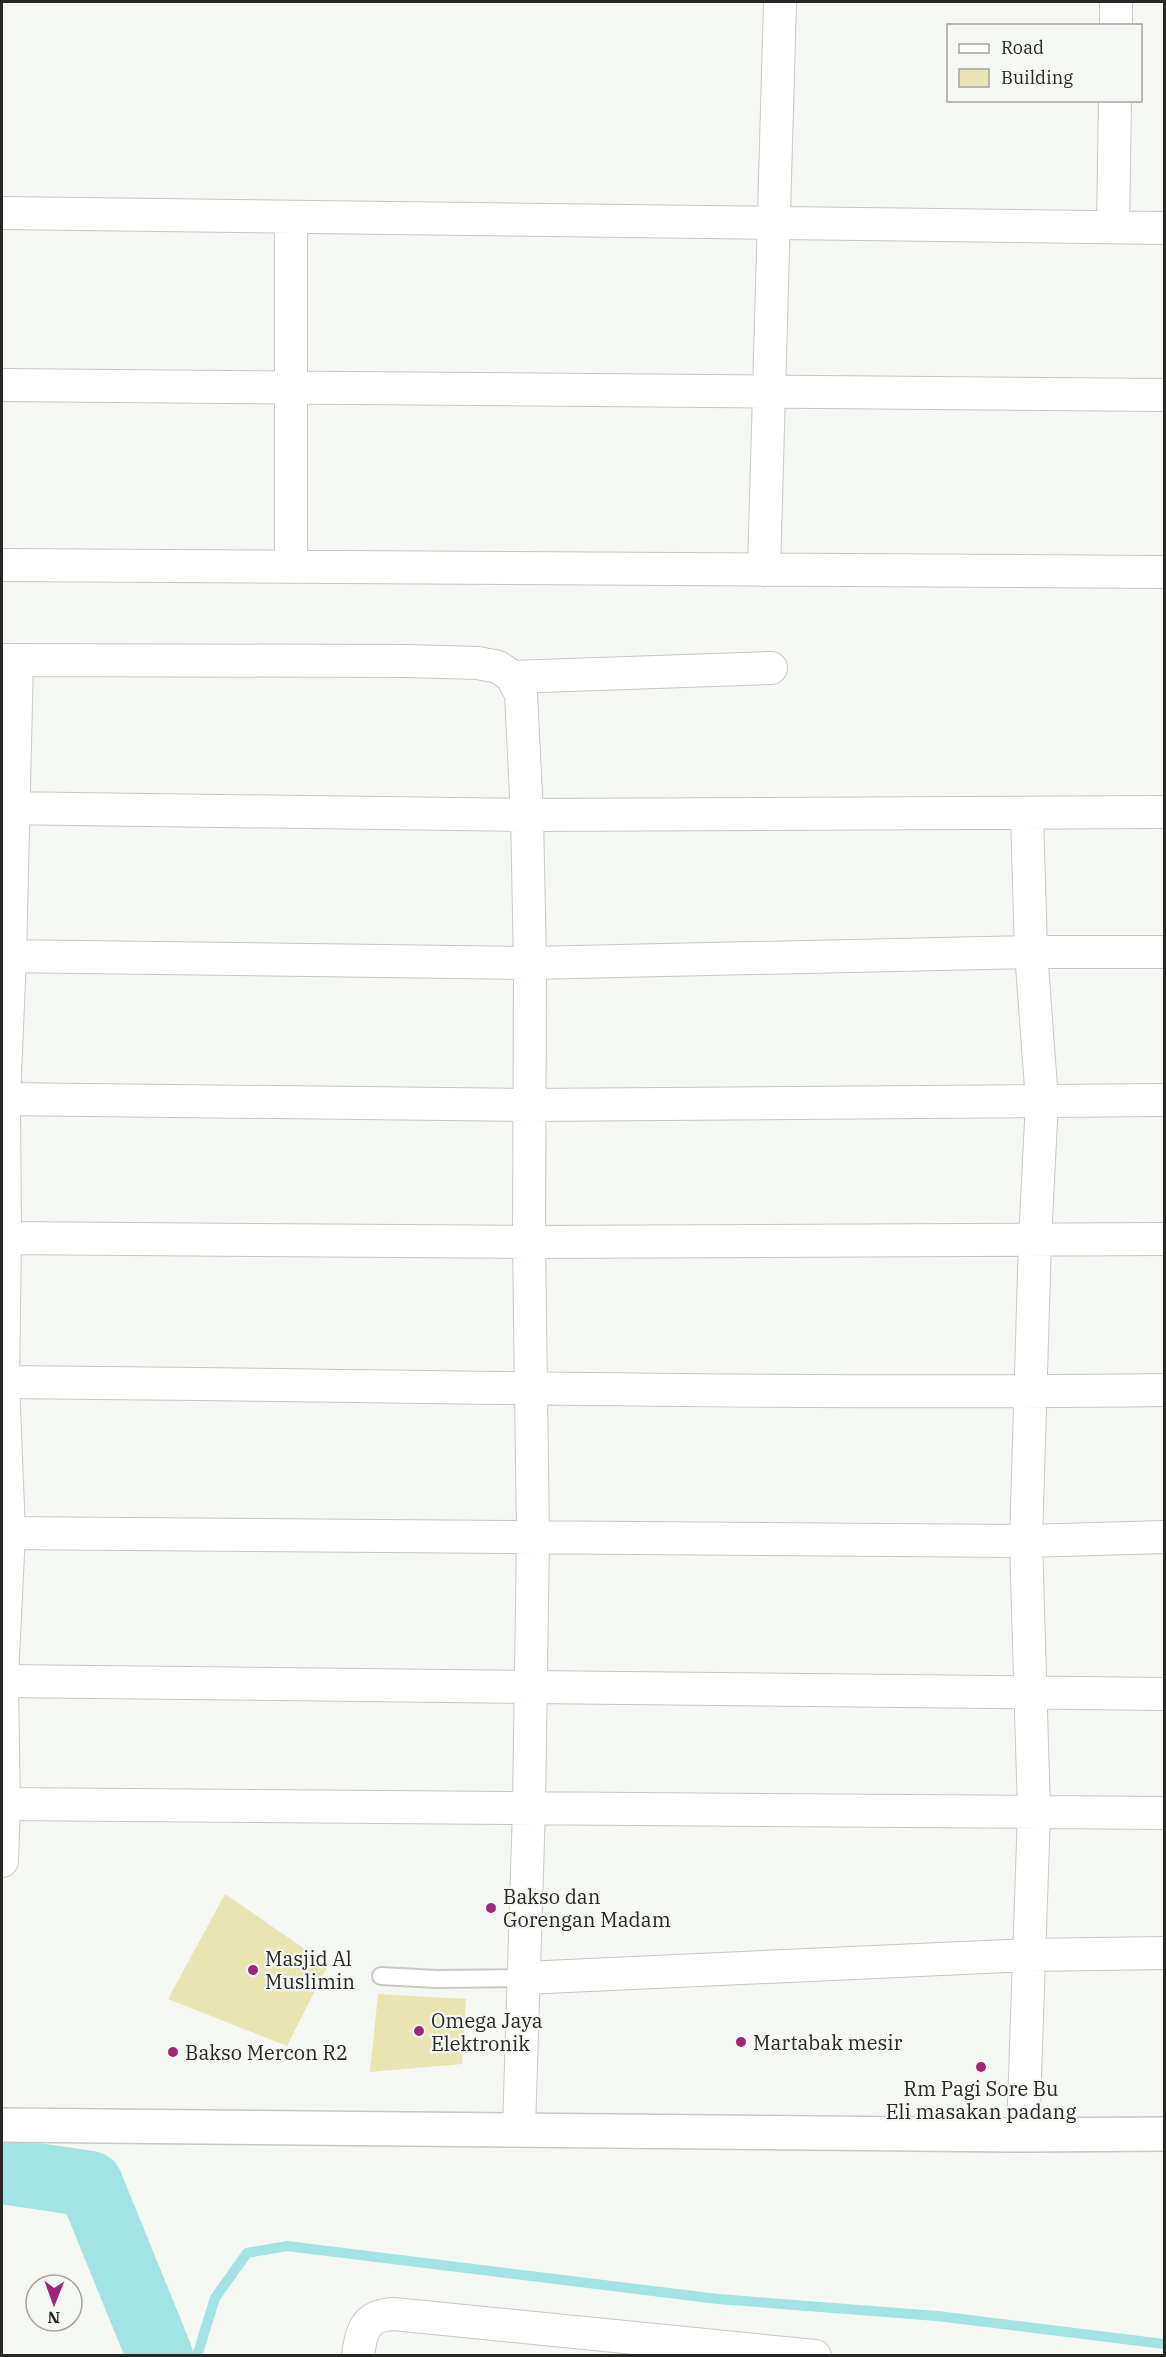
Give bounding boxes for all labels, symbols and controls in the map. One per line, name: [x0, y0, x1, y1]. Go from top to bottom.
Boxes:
legend: [947, 24, 1142, 102]
text: Road: [1001, 36, 1044, 59]
text: Building: [1001, 66, 1073, 89]
place label: Bakso dan Gorengan Madam: [503, 1883, 671, 1933]
marker: Bakso dan Gorengan Madam: [484, 1901, 498, 1915]
place label: Masjid Al Muslimin: [265, 1945, 355, 1995]
marker: Masjid Al Muslimin: [246, 1963, 260, 1977]
place label: Omega Jaya Elektronik: [431, 2007, 543, 2057]
marker: Omega Jaya Elektronik: [412, 2024, 426, 2038]
place label: Martabak mesir: [753, 2029, 902, 2056]
marker: Martabak mesir: [734, 2035, 748, 2049]
place label: Bakso Mercon R2: [185, 2039, 348, 2066]
marker: Bakso Mercon R2: [166, 2045, 180, 2059]
marker: Rm Pagi Sore Bu Eli masakan padang: [974, 2060, 988, 2074]
place label: Rm Pagi Sore Bu Eli masakan padang: [886, 2075, 1076, 2125]
north arrow: [24, 2273, 84, 2333]
text: N: [47, 2308, 60, 2328]

